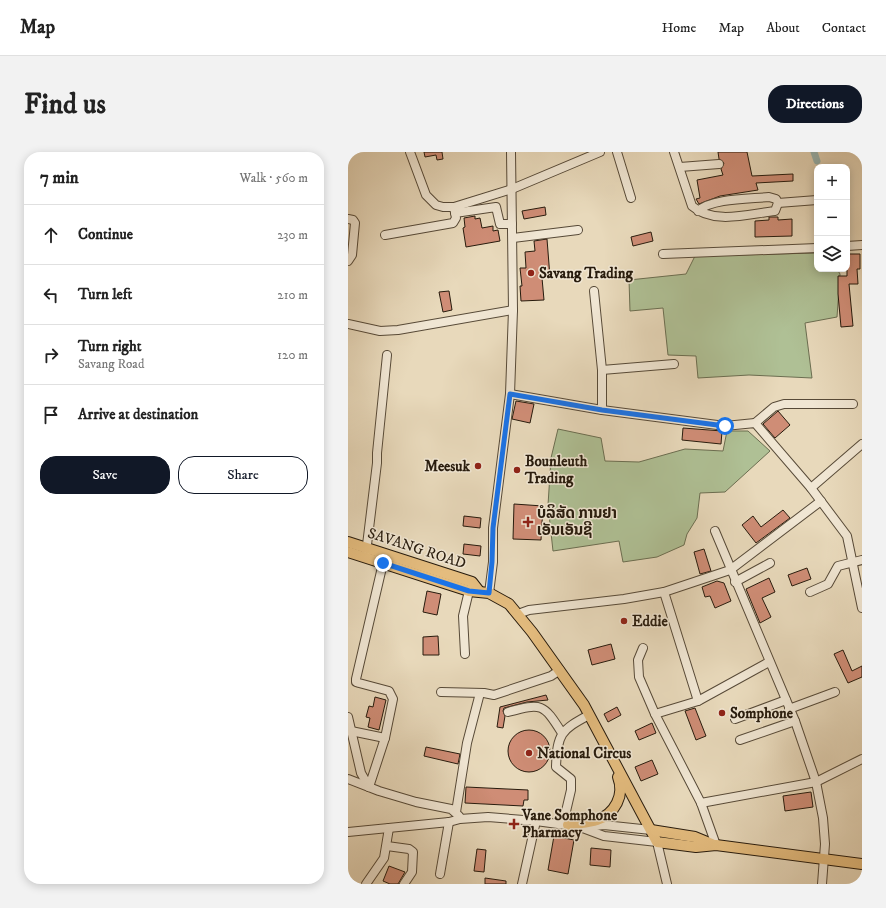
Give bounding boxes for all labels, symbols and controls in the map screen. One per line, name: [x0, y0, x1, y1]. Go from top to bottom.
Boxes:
text: Map: [20, 16, 55, 39]
text: Home: [662, 19, 696, 37]
text: Map: [718, 19, 744, 37]
text: About: [766, 19, 800, 37]
text: Contact: [822, 19, 866, 37]
button: Directions: [768, 85, 862, 123]
text: Find us: [24, 87, 106, 122]
map controls: [814, 164, 850, 272]
button: +: [814, 164, 850, 200]
text: 7 min: [40, 167, 79, 189]
text: Walk · 560 m: [240, 170, 308, 186]
button: −: [814, 200, 850, 236]
icon: ahead: [40, 224, 62, 246]
text: Continue: [78, 225, 133, 244]
text: 230 m: [277, 227, 308, 243]
button: layers: [814, 236, 850, 272]
place label: Savang Trading: [539, 264, 633, 283]
marker: Savang Trading: [526, 268, 536, 278]
icon: left: [40, 284, 62, 306]
text: Turn left: [78, 285, 132, 304]
text: 210 m: [277, 287, 308, 303]
text: Turn right: [78, 337, 141, 356]
icon: right: [40, 344, 62, 366]
text: 120 m: [277, 347, 308, 363]
text: Savang Road: [78, 356, 144, 372]
icon: arrive: [40, 404, 62, 426]
text: Arrive at destination: [78, 405, 198, 424]
route start: [716, 417, 734, 435]
place label: Bounleuth Trading: [524, 452, 588, 488]
button: Save: [40, 456, 170, 494]
button: Share: [178, 456, 308, 494]
place label: Meesuk: [424, 457, 471, 476]
marker: Meesuk: [473, 461, 483, 471]
marker: Bounleuth Trading: [512, 465, 522, 475]
place label: ບໍລິສັດ ການຢາ ເອັນເອັນຊີ: [537, 503, 617, 540]
marker: ບໍລິສັດ ການຢາ ເອັນເອັນຊີ: [522, 516, 534, 528]
street label: SAVANG ROAD: [365, 524, 468, 573]
route end: [374, 554, 392, 572]
place label: Eddie: [632, 612, 668, 631]
marker: Eddie: [619, 616, 629, 626]
place label: Somphone: [730, 704, 794, 723]
marker: Somphone: [717, 708, 727, 718]
place label: National Circus: [537, 744, 631, 763]
marker: National Circus: [524, 748, 534, 758]
place label: Vane Somphone Pharmacy: [521, 806, 618, 842]
marker: Vane Somphone Pharmacy: [509, 819, 519, 829]

